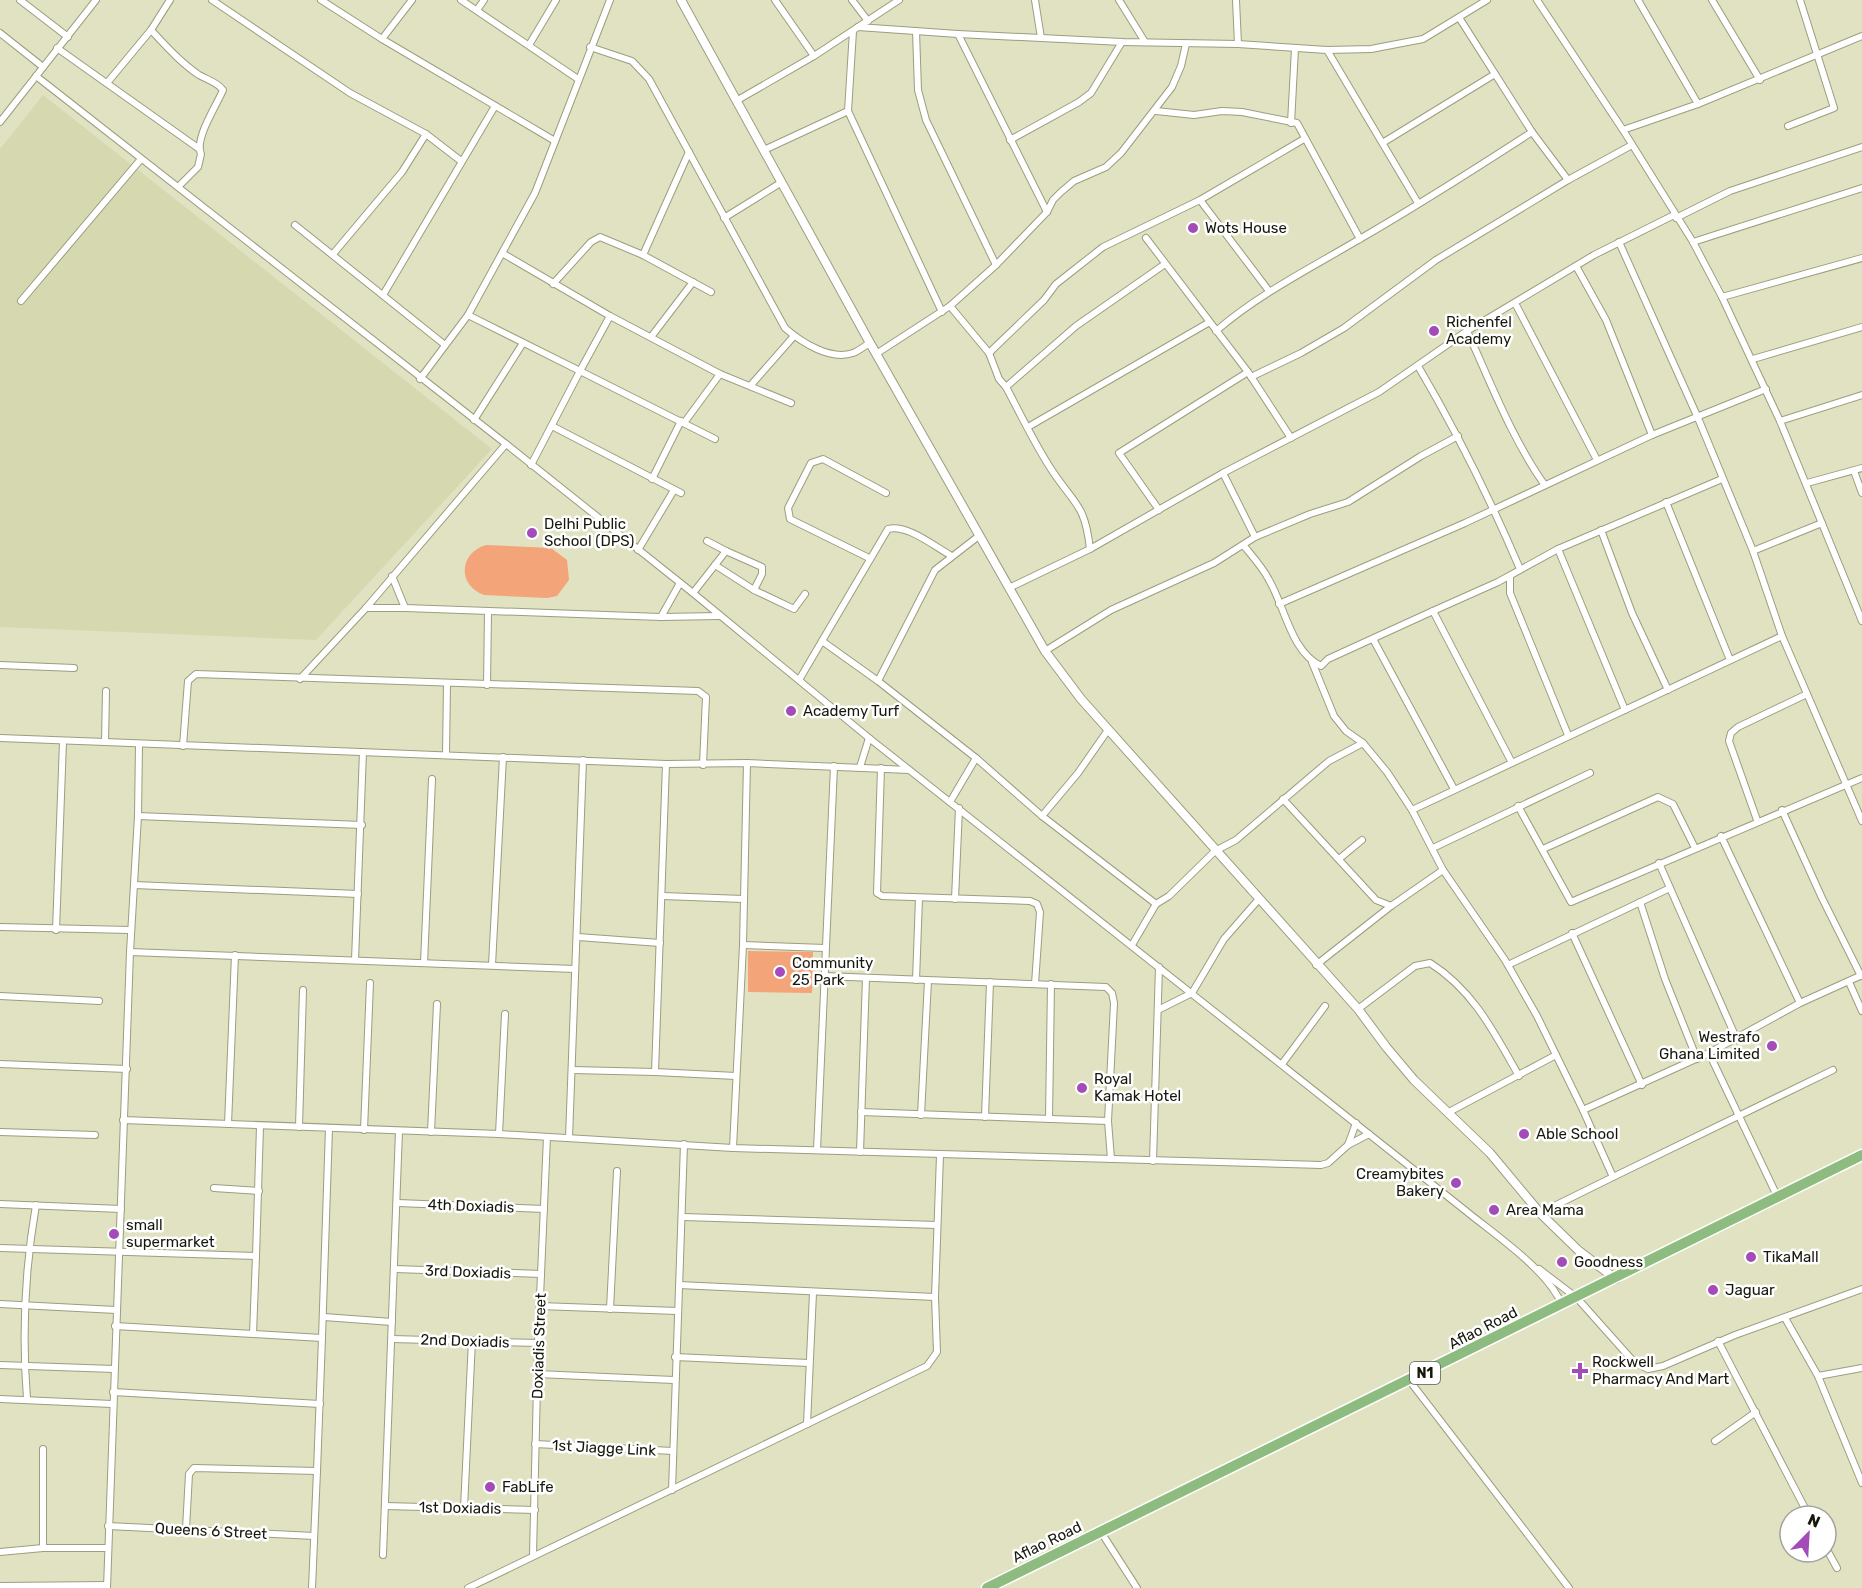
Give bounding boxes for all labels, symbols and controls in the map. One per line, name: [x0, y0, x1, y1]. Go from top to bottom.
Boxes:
place label: Wots House: [1205, 219, 1287, 237]
marker: Wots House: [1186, 221, 1200, 235]
place label: Richenfel Academy: [1446, 313, 1512, 348]
marker: Richenfel Academy: [1427, 324, 1441, 338]
place label: Delhi Public School (DPS): [544, 515, 634, 550]
marker: Delhi Public School (DPS): [525, 526, 539, 540]
place label: Academy Turf: [803, 702, 899, 720]
marker: Academy Turf: [784, 704, 798, 718]
place label: Community 25 Park: [792, 954, 873, 989]
marker: Community 25 Park: [773, 965, 787, 979]
place label: Westrafo Ghana Limited: [1659, 1028, 1760, 1063]
marker: Westrafo Ghana Limited: [1765, 1039, 1779, 1053]
place label: Royal Kamak Hotel: [1094, 1070, 1181, 1105]
marker: Royal Kamak Hotel: [1075, 1081, 1089, 1095]
place label: Able School: [1536, 1125, 1618, 1143]
marker: Able School: [1517, 1127, 1531, 1141]
place label: Creamybites Bakery: [1356, 1165, 1444, 1200]
marker: Creamybites Bakery: [1449, 1176, 1463, 1190]
street label: 4th Doxiadis: [427, 1195, 515, 1217]
place label: Area Mama: [1506, 1201, 1584, 1219]
marker: Area Mama: [1487, 1203, 1501, 1217]
place label: small supermarket: [126, 1216, 215, 1251]
marker: small supermarket: [107, 1227, 121, 1241]
place label: TikaMall: [1763, 1248, 1819, 1266]
marker: TikaMall: [1744, 1250, 1758, 1264]
place label: Goodness: [1574, 1253, 1644, 1271]
marker: Goodness: [1555, 1255, 1569, 1269]
street label: 3rd Doxiadis: [425, 1262, 512, 1283]
place label: Jaguar: [1725, 1281, 1775, 1299]
marker: Jaguar: [1706, 1283, 1720, 1297]
street label: Doxiadis Street: [528, 1293, 550, 1399]
street label: Aflao Road: [1446, 1303, 1520, 1353]
street label: 2nd Doxiadis: [420, 1330, 510, 1352]
place label: Rockwell Pharmacy And Mart: [1592, 1353, 1729, 1388]
road number: N1: [1410, 1362, 1440, 1384]
marker: Rockwell Pharmacy And Mart: [1573, 1364, 1587, 1378]
street label: 1st Jiagge Link: [552, 1436, 657, 1460]
place label: FabLife: [502, 1478, 554, 1496]
marker: FabLife: [483, 1480, 497, 1494]
street label: 1st Doxiadis: [419, 1498, 502, 1518]
north arrow: [1778, 1504, 1838, 1564]
text: N: [1805, 1510, 1823, 1532]
street label: Aflao Road: [1009, 1518, 1085, 1566]
street label: Queens 6 Street: [154, 1519, 268, 1543]

